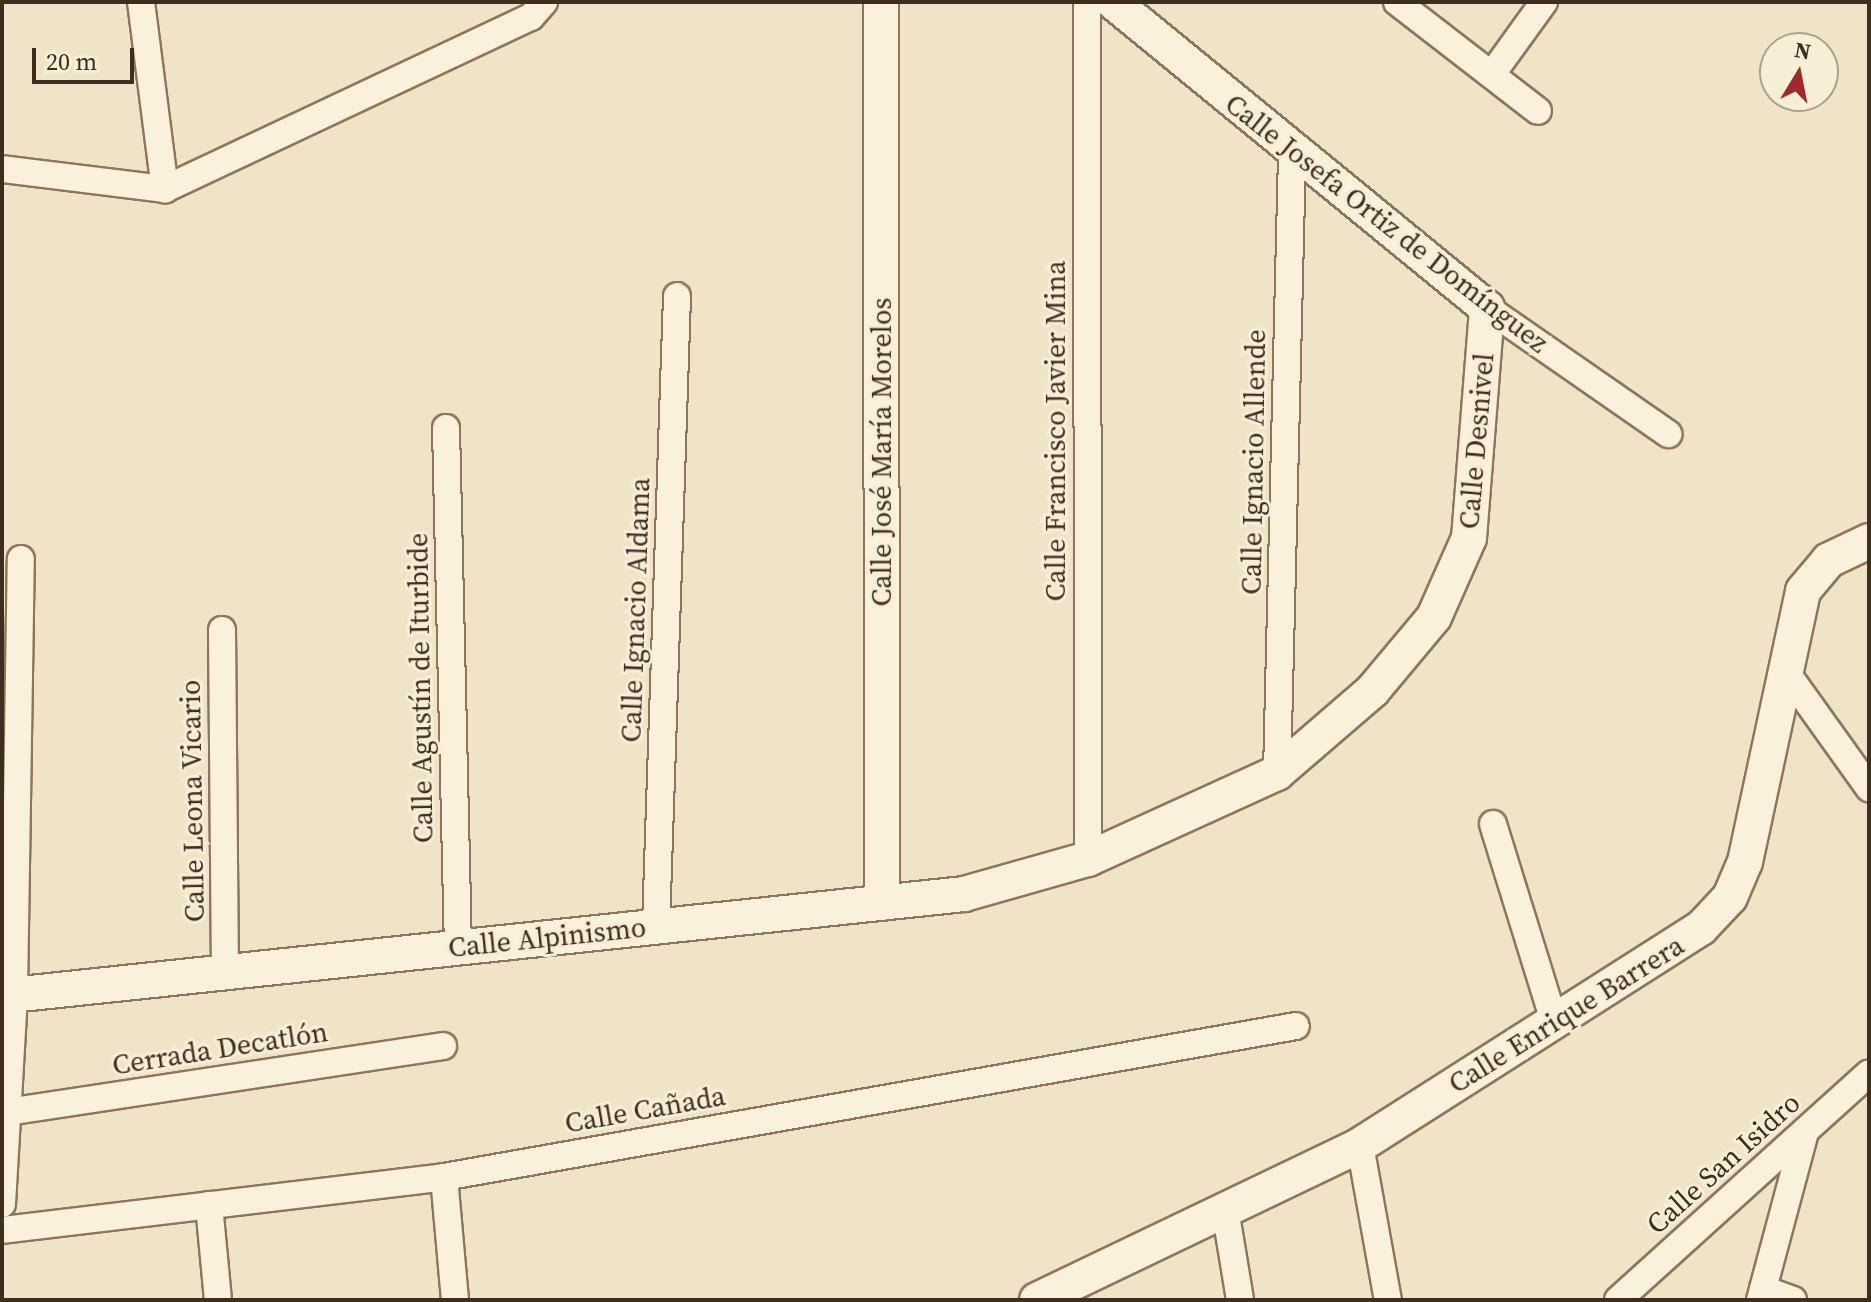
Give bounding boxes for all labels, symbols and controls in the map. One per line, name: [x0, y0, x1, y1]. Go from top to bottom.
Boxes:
scale bar: [36, 32, 138, 82]
north arrow: [1759, 32, 1839, 112]
text: N: [1792, 34, 1813, 66]
text: 20 m: [46, 45, 97, 78]
street label: Calle Josefa Ortiz de Domínguez: [1219, 86, 1555, 360]
street label: Calle Francisco Javier Mina: [1038, 261, 1072, 601]
street label: Calle José María Morelos: [864, 298, 898, 606]
street label: Calle Ignacio Allende: [1234, 329, 1272, 595]
street label: Calle Desnivel: [1452, 352, 1500, 530]
street label: Calle Ignacio Aldama: [614, 477, 656, 743]
street label: Calle Agustín de Iturbide: [400, 533, 440, 843]
street label: Calle Leona Vicario: [173, 679, 211, 923]
street label: Calle Alpinismo: [447, 910, 647, 964]
street label: Calle Enrique Barrera: [1442, 928, 1690, 1100]
street label: Cerrada Decatlón: [110, 1014, 330, 1082]
street label: Calle Cañada: [562, 1078, 728, 1140]
street label: Calle San Isidro: [1639, 1085, 1807, 1241]

